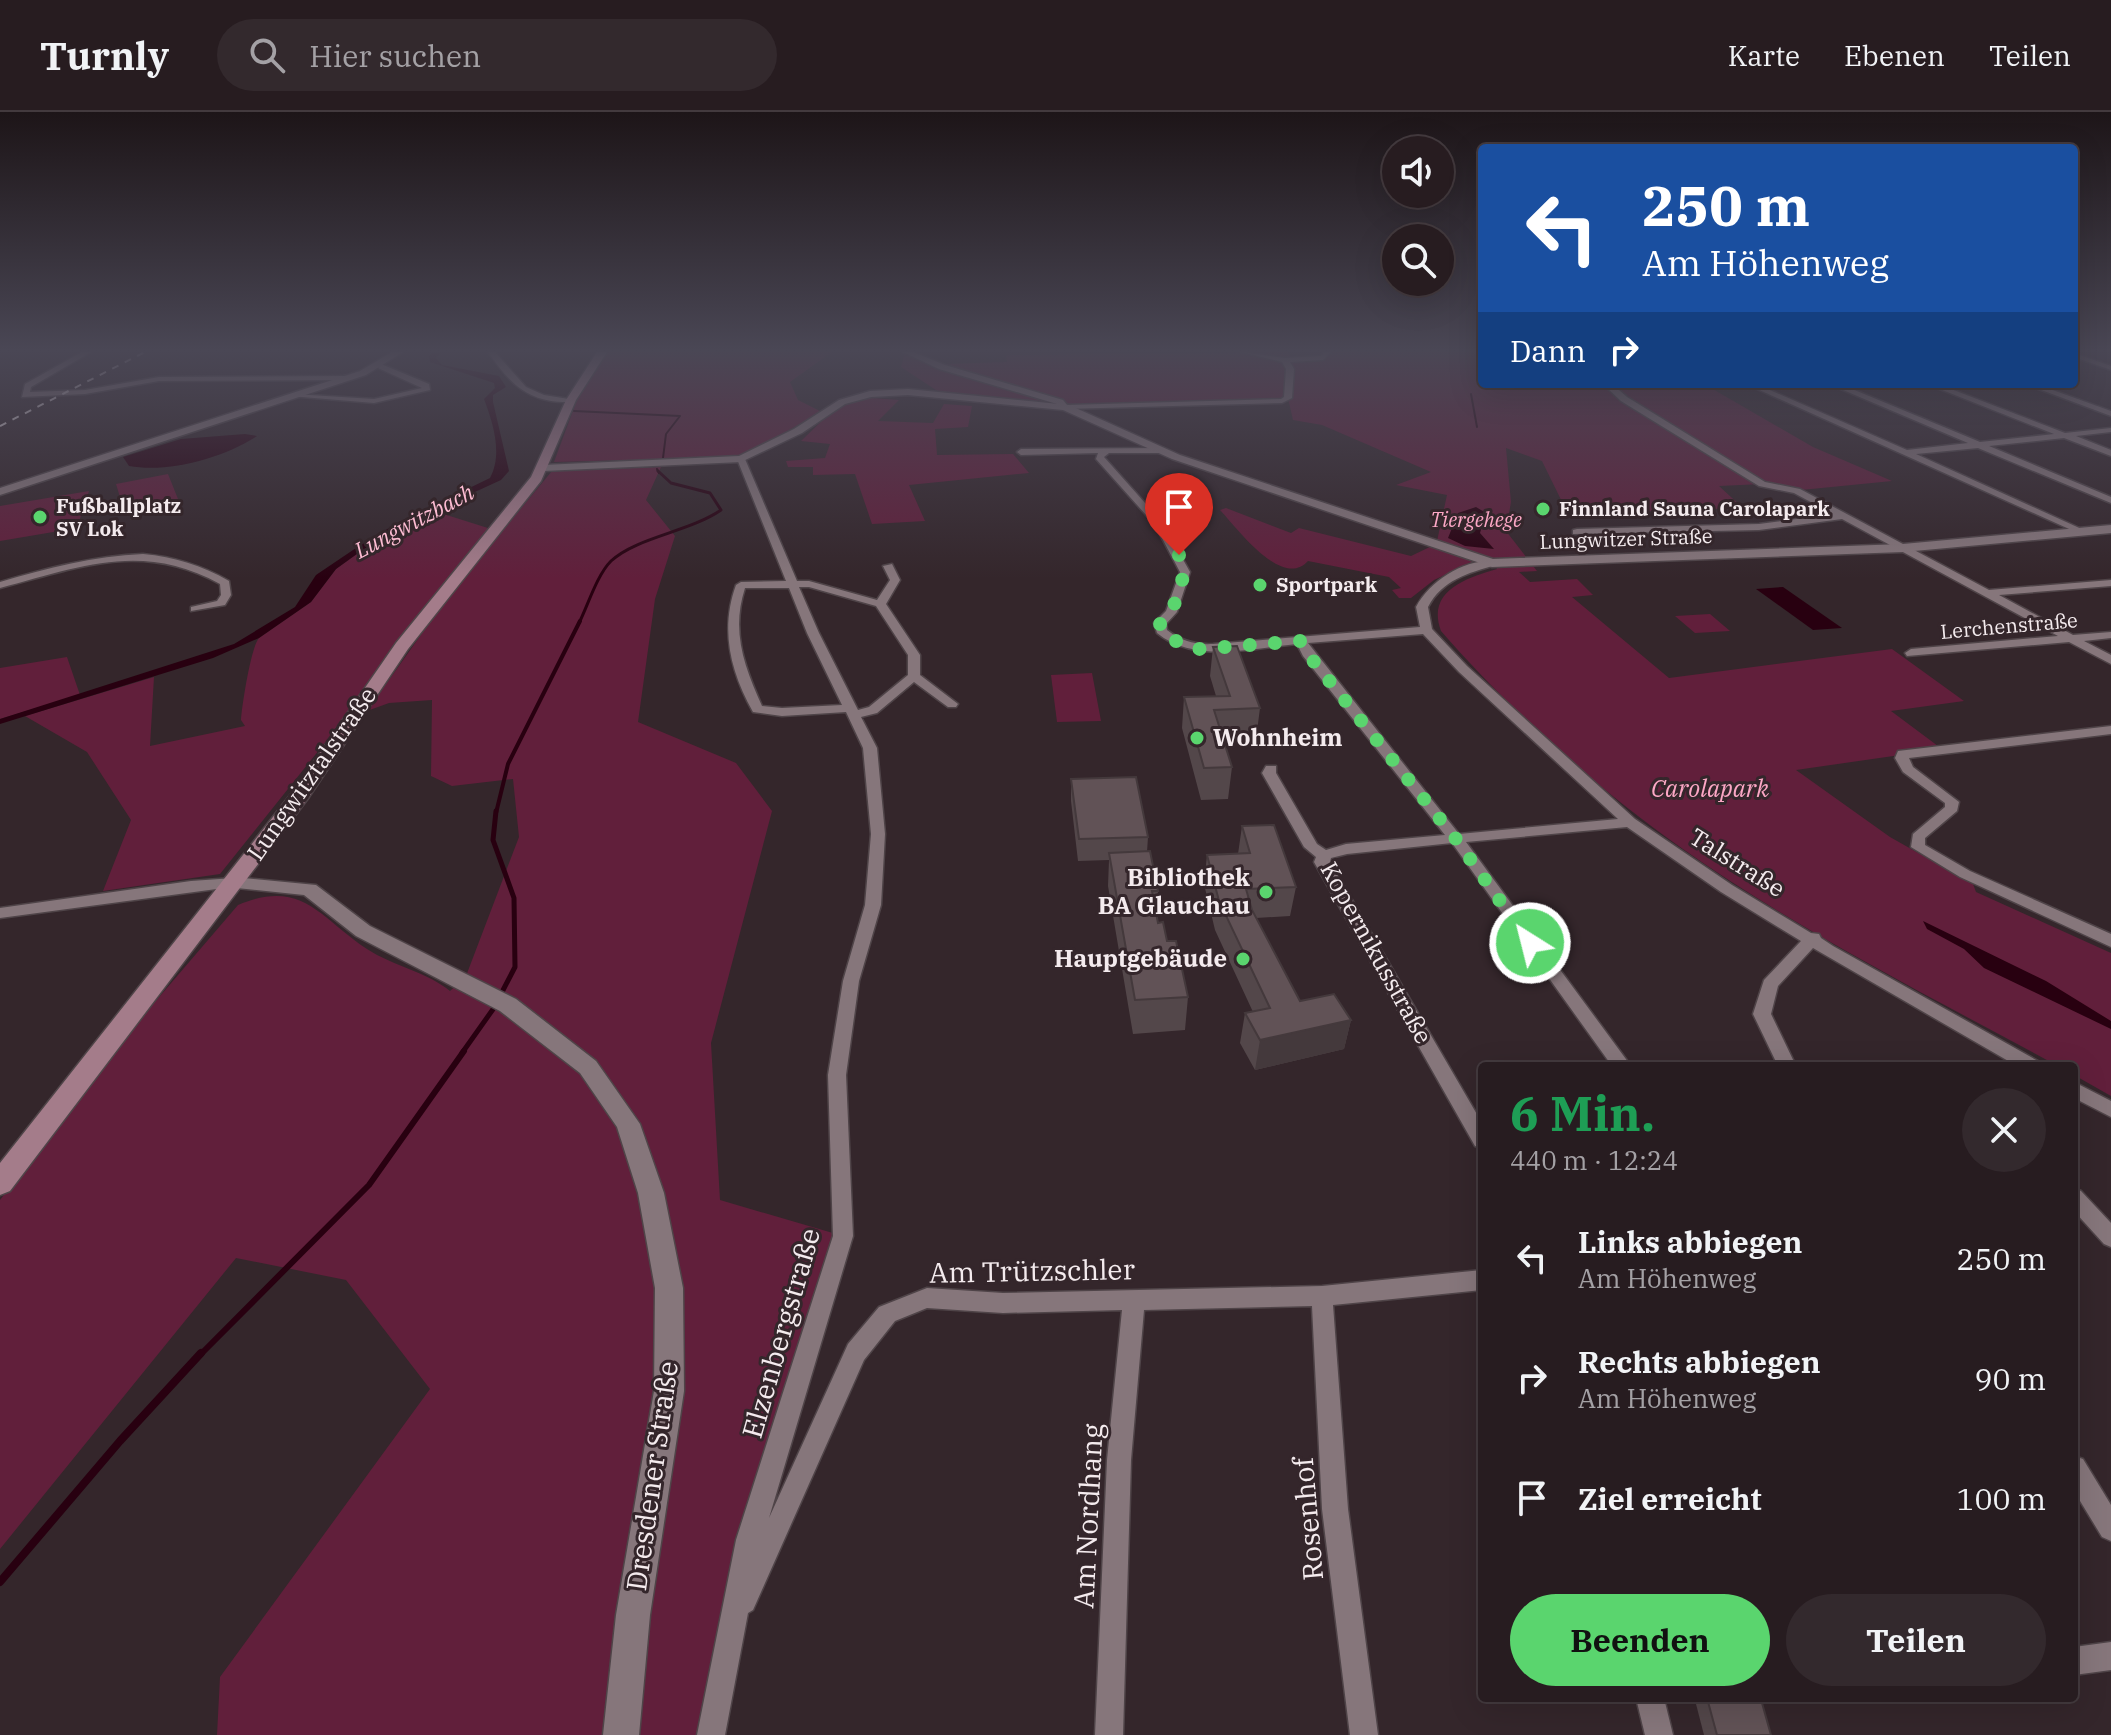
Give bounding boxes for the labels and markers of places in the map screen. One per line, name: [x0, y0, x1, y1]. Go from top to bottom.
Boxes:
pin: [1145, 473, 1213, 555]
place label: Fußballplatz SV Lok: [56, 492, 181, 542]
place label: Finnland Sauna Carolapark: [1559, 495, 1830, 522]
marker: Finnland Sauna Carolapark: [1534, 500, 1552, 518]
marker: Fußballplatz SV Lok: [31, 508, 49, 526]
place label: Sportpark: [1276, 571, 1378, 598]
marker: Sportpark: [1251, 576, 1269, 594]
place label: Wohnheim: [1213, 721, 1343, 753]
marker: Wohnheim: [1188, 729, 1206, 747]
place label: Bibliothek BA Glauchau: [1098, 861, 1250, 921]
marker: Bibliothek BA Glauchau: [1257, 883, 1275, 901]
place label: Hauptgebäude: [1054, 942, 1227, 974]
marker: Hauptgebäude: [1234, 950, 1252, 968]

